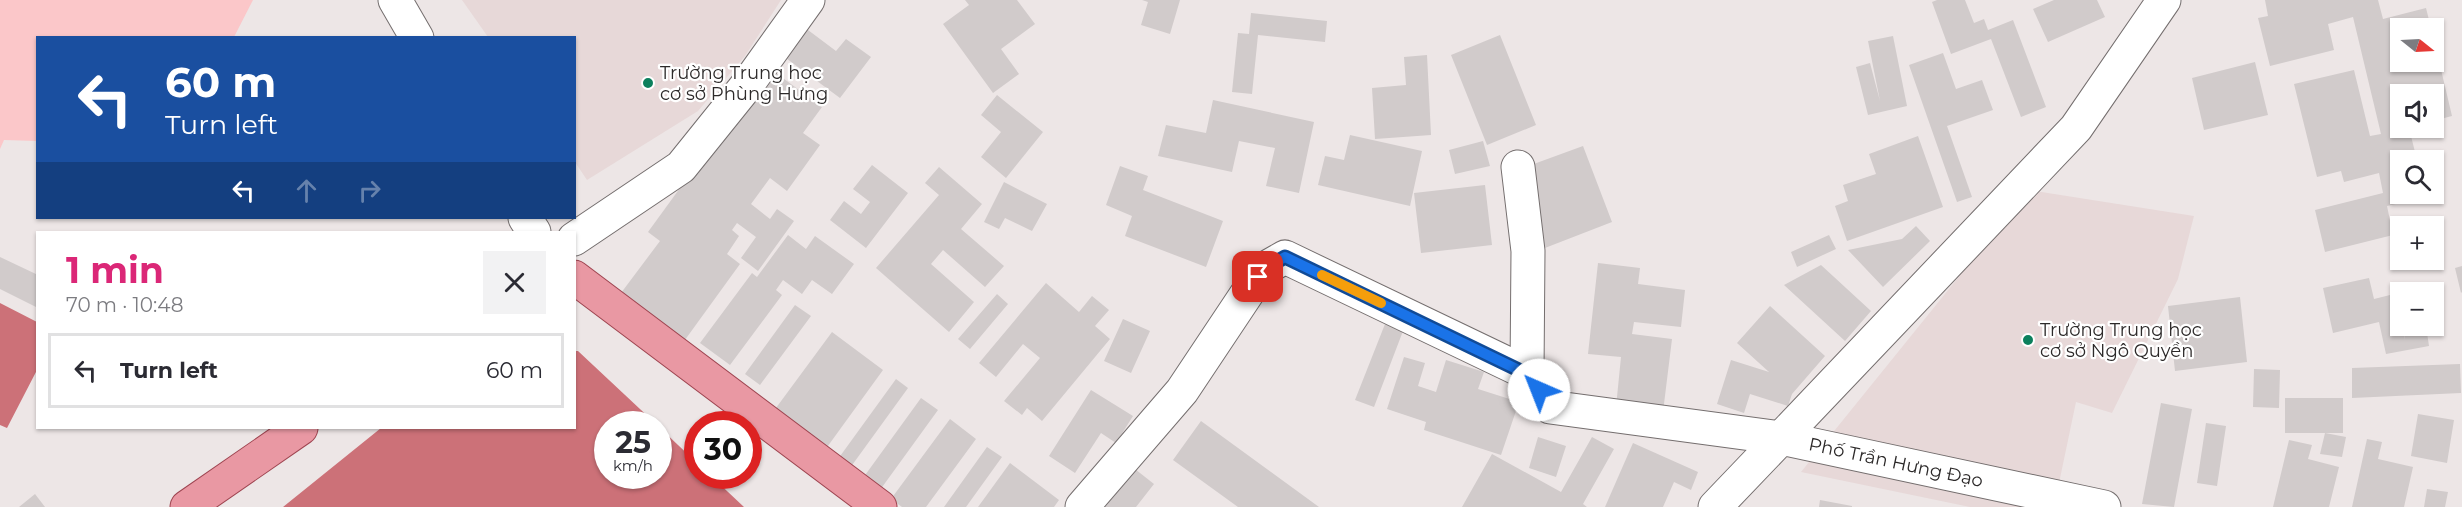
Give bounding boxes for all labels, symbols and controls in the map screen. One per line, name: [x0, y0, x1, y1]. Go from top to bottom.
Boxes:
north arrow: [2390, 18, 2444, 72]
map controls: [2390, 18, 2444, 336]
text: 60 m: [165, 56, 276, 108]
icon: left: [66, 60, 144, 138]
place label: Trường Trung học cơ sở Phùng Hưng: [660, 62, 828, 105]
marker: Trường Trung học cơ sở Phùng Hưng: [641, 76, 655, 90]
button: sound: [2390, 84, 2444, 138]
text: Turn left: [165, 108, 278, 141]
button: search: [2390, 150, 2444, 204]
icon: left: [227, 174, 260, 207]
icon: ahead: [290, 174, 323, 207]
icon: right: [353, 174, 386, 207]
button: +: [2390, 216, 2444, 270]
text: 1 min: [66, 248, 164, 292]
button: close: [483, 251, 546, 314]
pin: [1232, 251, 1283, 302]
icon: arrive: [1241, 260, 1274, 293]
button: −: [2390, 282, 2444, 336]
text: 70 m · 10:48: [66, 293, 183, 317]
place label: Trường Trung học cơ sở Ngô Quyền: [2040, 319, 2202, 362]
marker: Trường Trung học cơ sở Ngô Quyền: [2021, 333, 2035, 347]
icon: left: [69, 354, 102, 387]
text: Turn left: [120, 357, 218, 384]
text: 60 m: [486, 357, 543, 384]
position arrow: [1507, 358, 1571, 422]
speed limit sign: 30: [684, 411, 762, 489]
text: 25: [615, 424, 651, 461]
street label: Phố Trần Hưng Đạo: [1807, 433, 1985, 492]
text: km/h: [613, 456, 653, 475]

